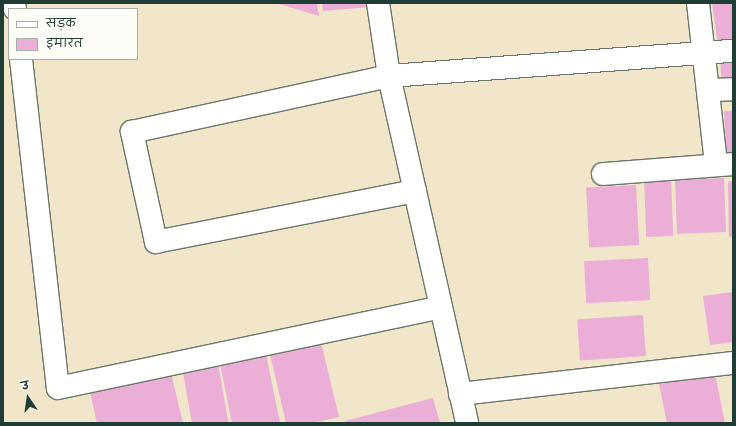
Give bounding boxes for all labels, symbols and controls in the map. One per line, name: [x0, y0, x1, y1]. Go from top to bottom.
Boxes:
legend: [8, 8, 138, 60]
text: सड़क: [46, 15, 76, 31]
text: इमारत: [46, 35, 83, 51]
north arrow: [8, 378, 48, 418]
text: उ: [20, 378, 30, 394]

